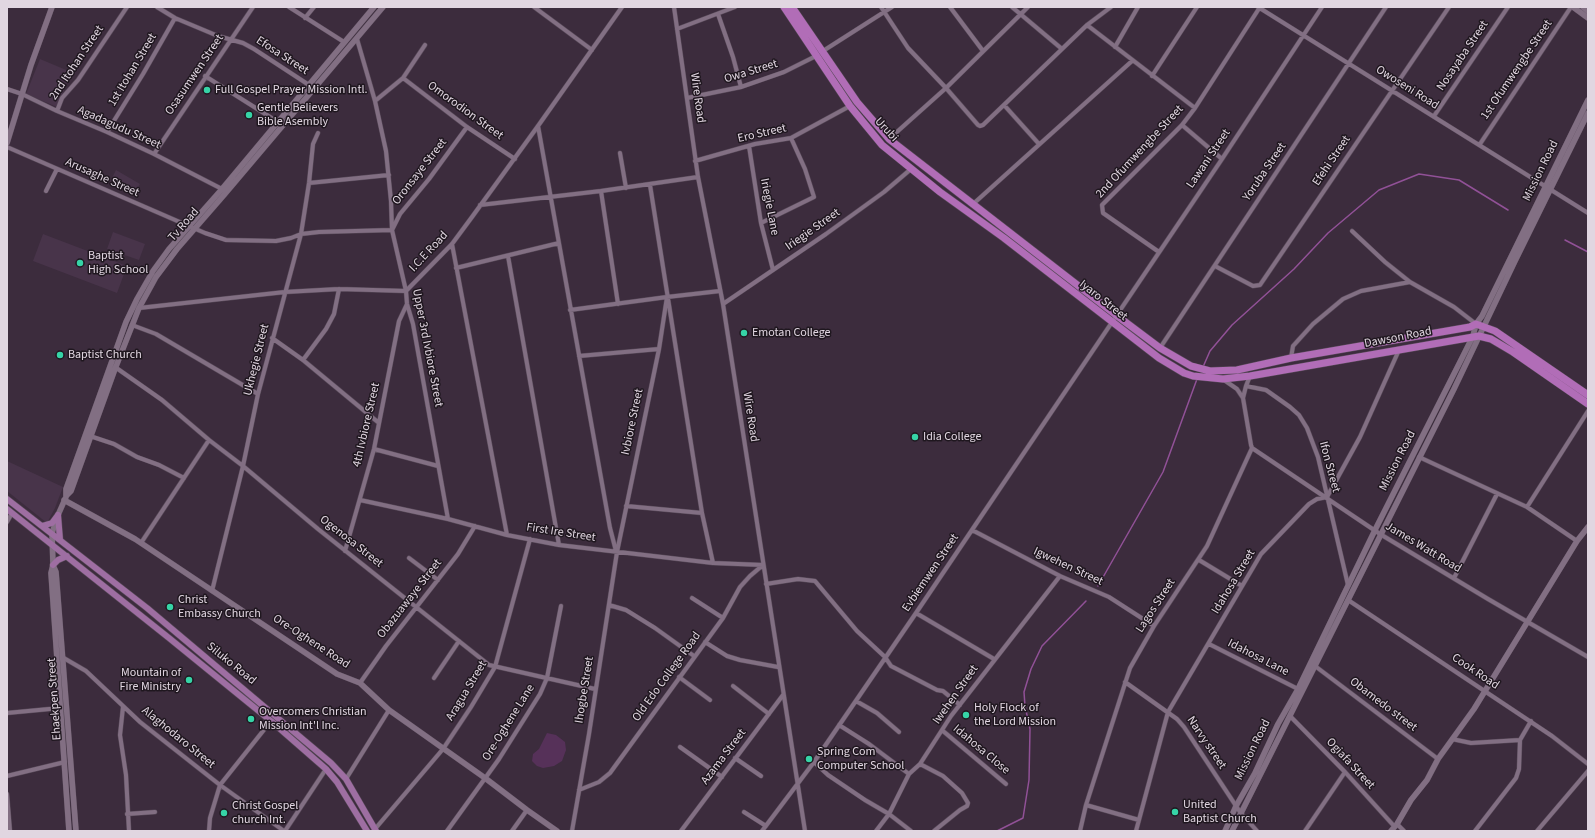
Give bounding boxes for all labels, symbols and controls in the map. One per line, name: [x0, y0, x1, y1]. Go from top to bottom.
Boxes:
street label: 1st Ofumwengbe Street: [1478, 17, 1556, 123]
street label: Nosayaba Street: [1434, 18, 1492, 94]
street label: 2nd Itohan Street: [47, 23, 107, 103]
street label: 1st Itohan Street: [106, 31, 160, 109]
street label: Osasumwen Street: [163, 32, 227, 118]
street label: Efosa Street: [253, 34, 311, 78]
street label: Owa Street: [723, 57, 779, 87]
street label: Owoseni Road: [1373, 63, 1441, 113]
street label: Wire Road: [686, 72, 708, 124]
street label: Omorodion Street: [424, 79, 506, 143]
place label: Full Gospel Prayer Mission Intl.: [215, 83, 368, 97]
marker: Full Gospel Prayer Mission Intl.: [202, 85, 212, 95]
place label: Gentle Believers Bible Asembly: [257, 101, 338, 129]
street label: Agadagudu Street: [75, 103, 163, 153]
street label: 2nd Ofumwengbe Street: [1093, 103, 1187, 201]
marker: Gentle Believers Bible Asembly: [244, 110, 254, 120]
street label: Urubi: [871, 115, 901, 145]
street label: Ero Street: [736, 121, 788, 147]
street label: Lawani Street: [1184, 127, 1234, 191]
street label: Efehi Street: [1310, 133, 1354, 189]
street label: Oronsaye Street: [390, 136, 450, 208]
street label: Mission Road: [1520, 138, 1562, 204]
street label: Yoruba Street: [1240, 140, 1290, 204]
street label: Arusaghe Street: [63, 155, 141, 201]
street label: Iriegie Lane: [756, 177, 782, 237]
street label: Tv Road: [166, 205, 202, 245]
street label: Iriegie Street: [783, 206, 843, 254]
street label: I.C.E Road: [407, 229, 451, 275]
place label: Baptist High School: [88, 249, 148, 277]
marker: Baptist High School: [75, 258, 85, 268]
street label: Iyaro Street: [1076, 278, 1130, 324]
street label: Upper 3rd Ivbiore Street: [408, 288, 446, 408]
street label: Ukhegie Street: [241, 323, 273, 397]
street label: Dawson Road: [1363, 324, 1433, 352]
place label: Emotan College: [752, 326, 831, 340]
marker: Emotan College: [739, 328, 749, 338]
place label: Baptist Church: [68, 348, 142, 362]
marker: Baptist Church: [55, 350, 65, 360]
street label: 4th Ivbiore Street: [350, 381, 384, 469]
street label: Ivbiore Street: [619, 388, 647, 456]
street label: Wire Road: [739, 391, 761, 443]
street label: Mission Road: [1377, 428, 1419, 494]
place label: Idia College: [923, 430, 981, 444]
marker: Idia College: [910, 432, 920, 442]
street label: Ifon Street: [1315, 440, 1343, 494]
street label: Ogenosa Street: [316, 513, 386, 571]
street label: First Ire Street: [525, 520, 597, 546]
street label: James Watt Road: [1382, 520, 1464, 576]
street label: Evbiemwen Street: [900, 531, 962, 615]
street label: Igwehen Street: [1031, 545, 1105, 589]
street label: Idahosa Street: [1209, 547, 1259, 617]
street label: Obazuawaye Street: [375, 557, 445, 641]
street label: Lagos Street: [1133, 576, 1179, 636]
place label: Christ Embassy Church: [178, 593, 261, 621]
marker: Christ Embassy Church: [165, 602, 175, 612]
street label: Ore-Oghene Road: [270, 612, 352, 672]
street label: Old Edo College Road: [630, 629, 704, 725]
street label: Idahosa Lane: [1225, 636, 1291, 680]
street label: Siluko Road: [203, 640, 259, 688]
street label: Cook Road: [1449, 651, 1501, 693]
street label: Ihogbe Street: [573, 656, 597, 724]
street label: Ehaekpen Street: [45, 657, 65, 741]
street label: Aragua Street: [443, 658, 491, 724]
street label: Iwehen Street: [930, 663, 982, 727]
place label: Mountain of Fire Ministry: [120, 666, 181, 694]
marker: Mountain of Fire Ministry: [184, 675, 194, 685]
street label: Obamedo street: [1346, 675, 1420, 735]
street label: Ore-Oghene Lane: [480, 682, 538, 764]
place label: Holy Flock of the Lord Mission: [974, 701, 1056, 729]
street label: Alaghodaro Street: [138, 704, 218, 772]
place label: Overcomers Christian Mission Int'l Inc.: [259, 705, 367, 733]
marker: Holy Flock of the Lord Mission: [961, 710, 971, 720]
marker: Overcomers Christian Mission Int'l Inc.: [246, 714, 256, 724]
street label: Narvy street: [1183, 714, 1229, 772]
street label: Mission Road: [1232, 717, 1274, 783]
street label: Idahosa Close: [950, 722, 1012, 778]
street label: Azama Street: [698, 726, 750, 788]
street label: Ogiafa Street: [1323, 735, 1377, 793]
place label: Spring Com Computer School: [817, 745, 904, 773]
marker: Spring Com Computer School: [804, 754, 814, 764]
place label: United Baptist Church: [1183, 798, 1257, 826]
place label: Christ Gospel church Int.: [232, 799, 298, 827]
marker: United Baptist Church: [1170, 807, 1180, 817]
marker: Christ Gospel church Int.: [219, 808, 229, 818]

